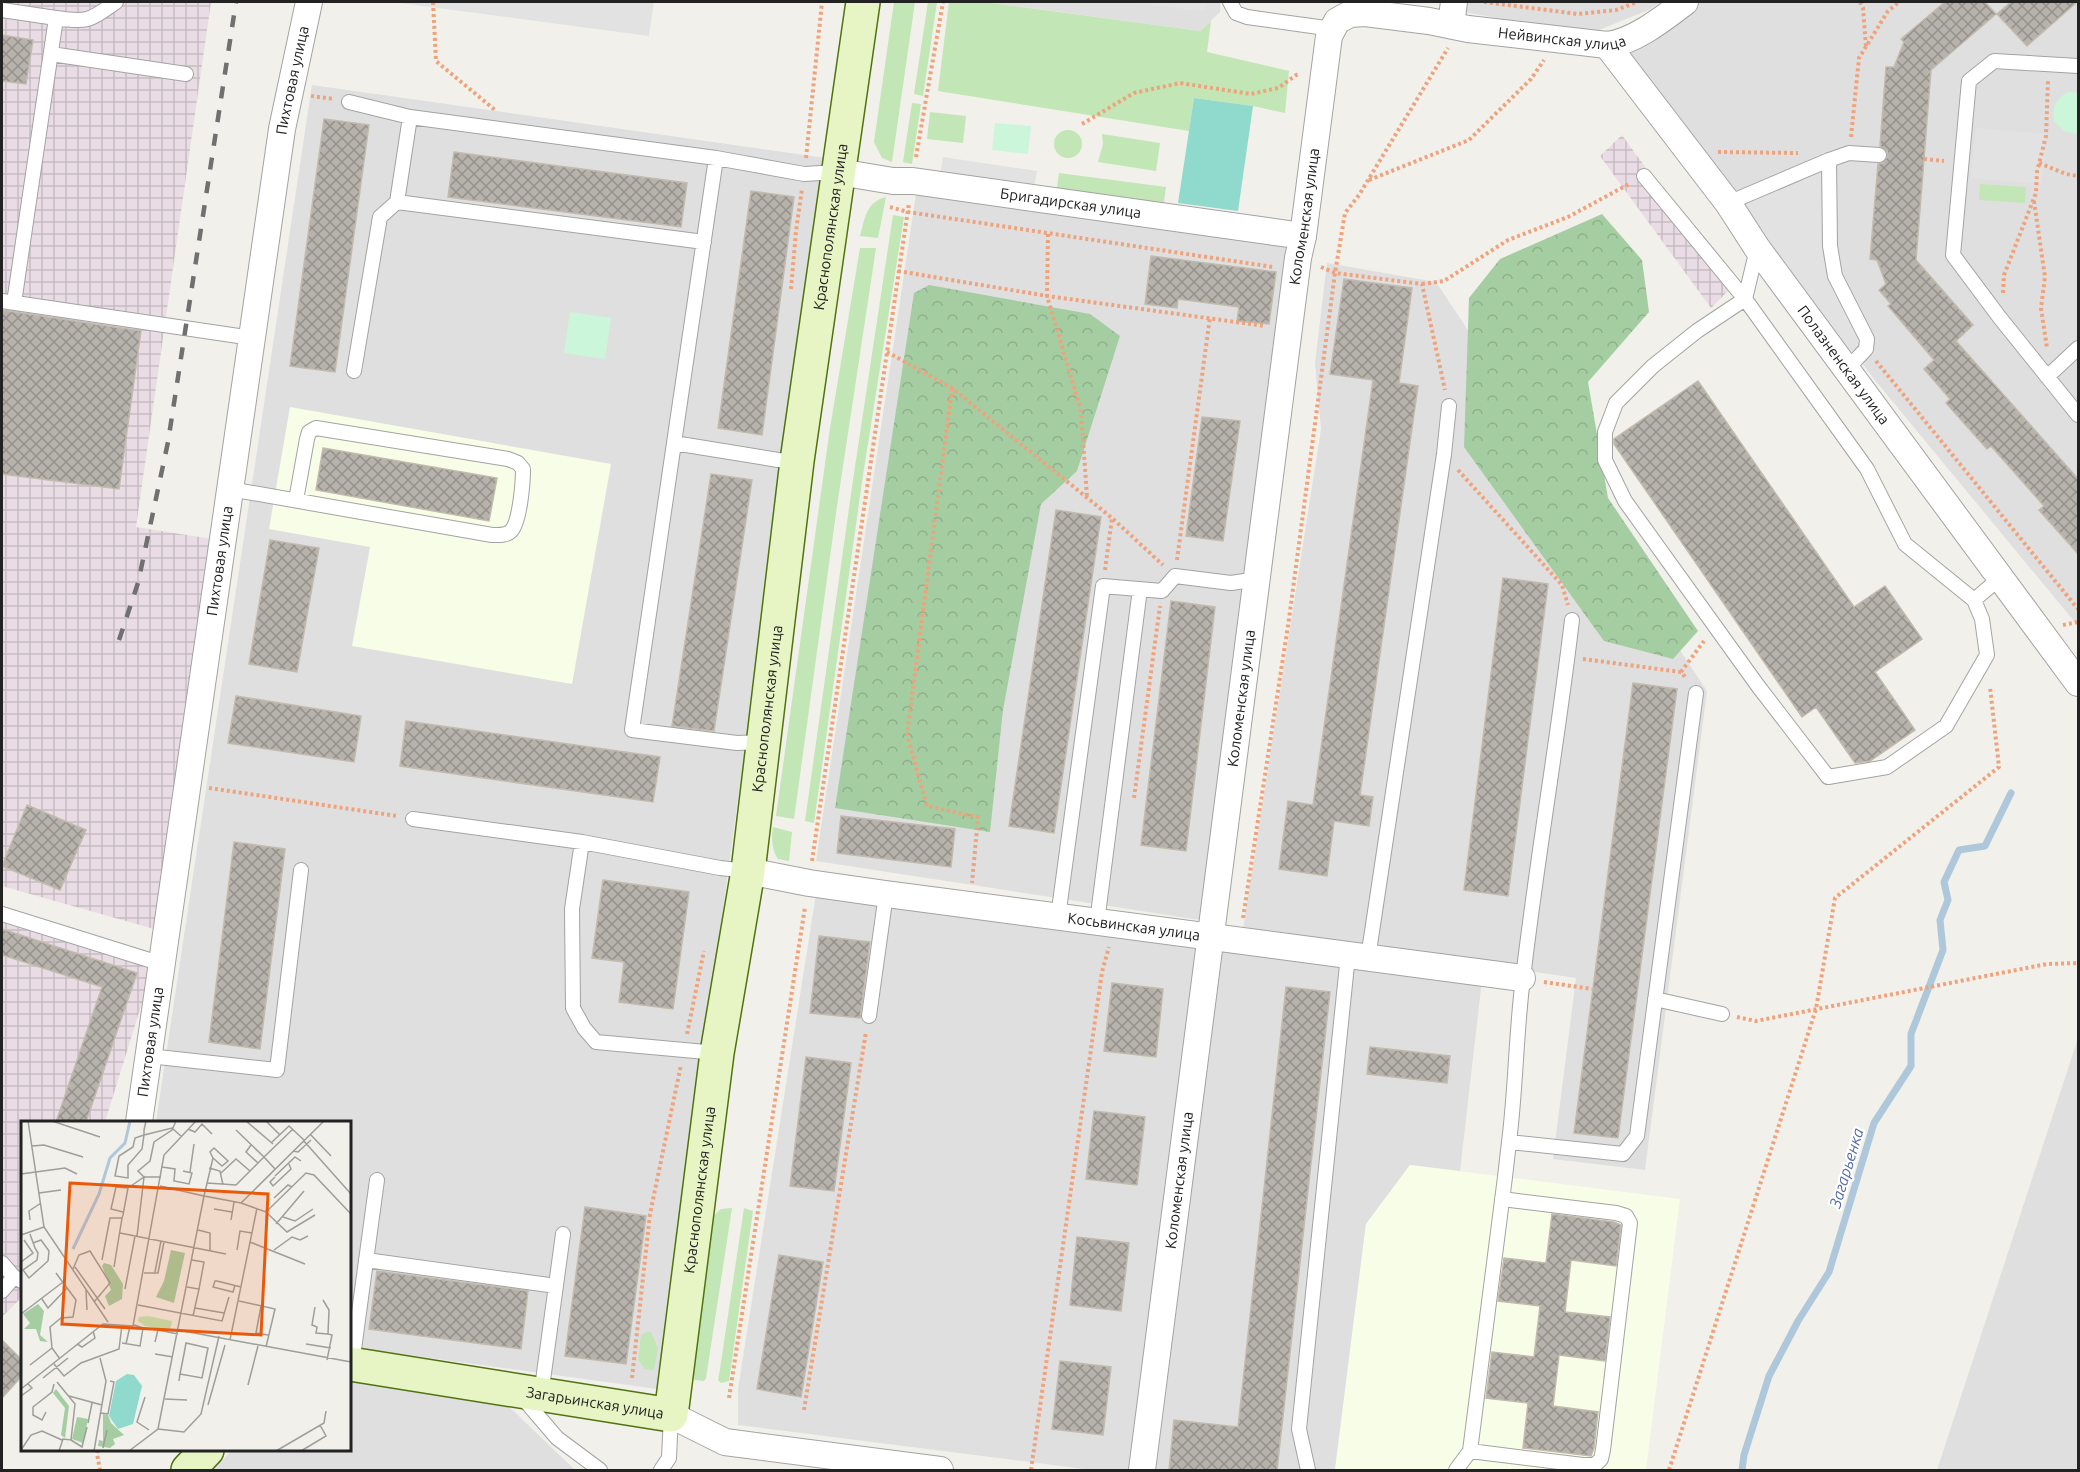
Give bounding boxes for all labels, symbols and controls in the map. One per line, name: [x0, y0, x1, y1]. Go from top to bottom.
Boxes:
street label: Пихтовая улица: [272, 24, 312, 136]
street label: Нейвинская улица: [1497, 24, 1628, 53]
street label: Краснополянская улица: [810, 142, 851, 311]
street label: Коломенская улица: [1286, 147, 1322, 286]
street label: Бригадирская улица: [999, 184, 1142, 221]
street label: Полазненская улица: [1794, 302, 1893, 428]
street label: Пихтовая улица: [203, 505, 236, 617]
street label: Краснополянская улица: [748, 624, 785, 793]
street label: Коломенская улица: [1224, 629, 1258, 768]
street label: Косьвинская улица: [1067, 909, 1201, 943]
street label: Пихтовая улица: [134, 986, 166, 1098]
street label: Краснополянская улица: [680, 1105, 718, 1274]
street label: Коломенская улица: [1162, 1111, 1196, 1250]
inset map: [21, 1121, 351, 1451]
water label: Загарьенка: [1825, 1125, 1867, 1211]
street label: Загарьинская улица: [525, 1383, 665, 1422]

